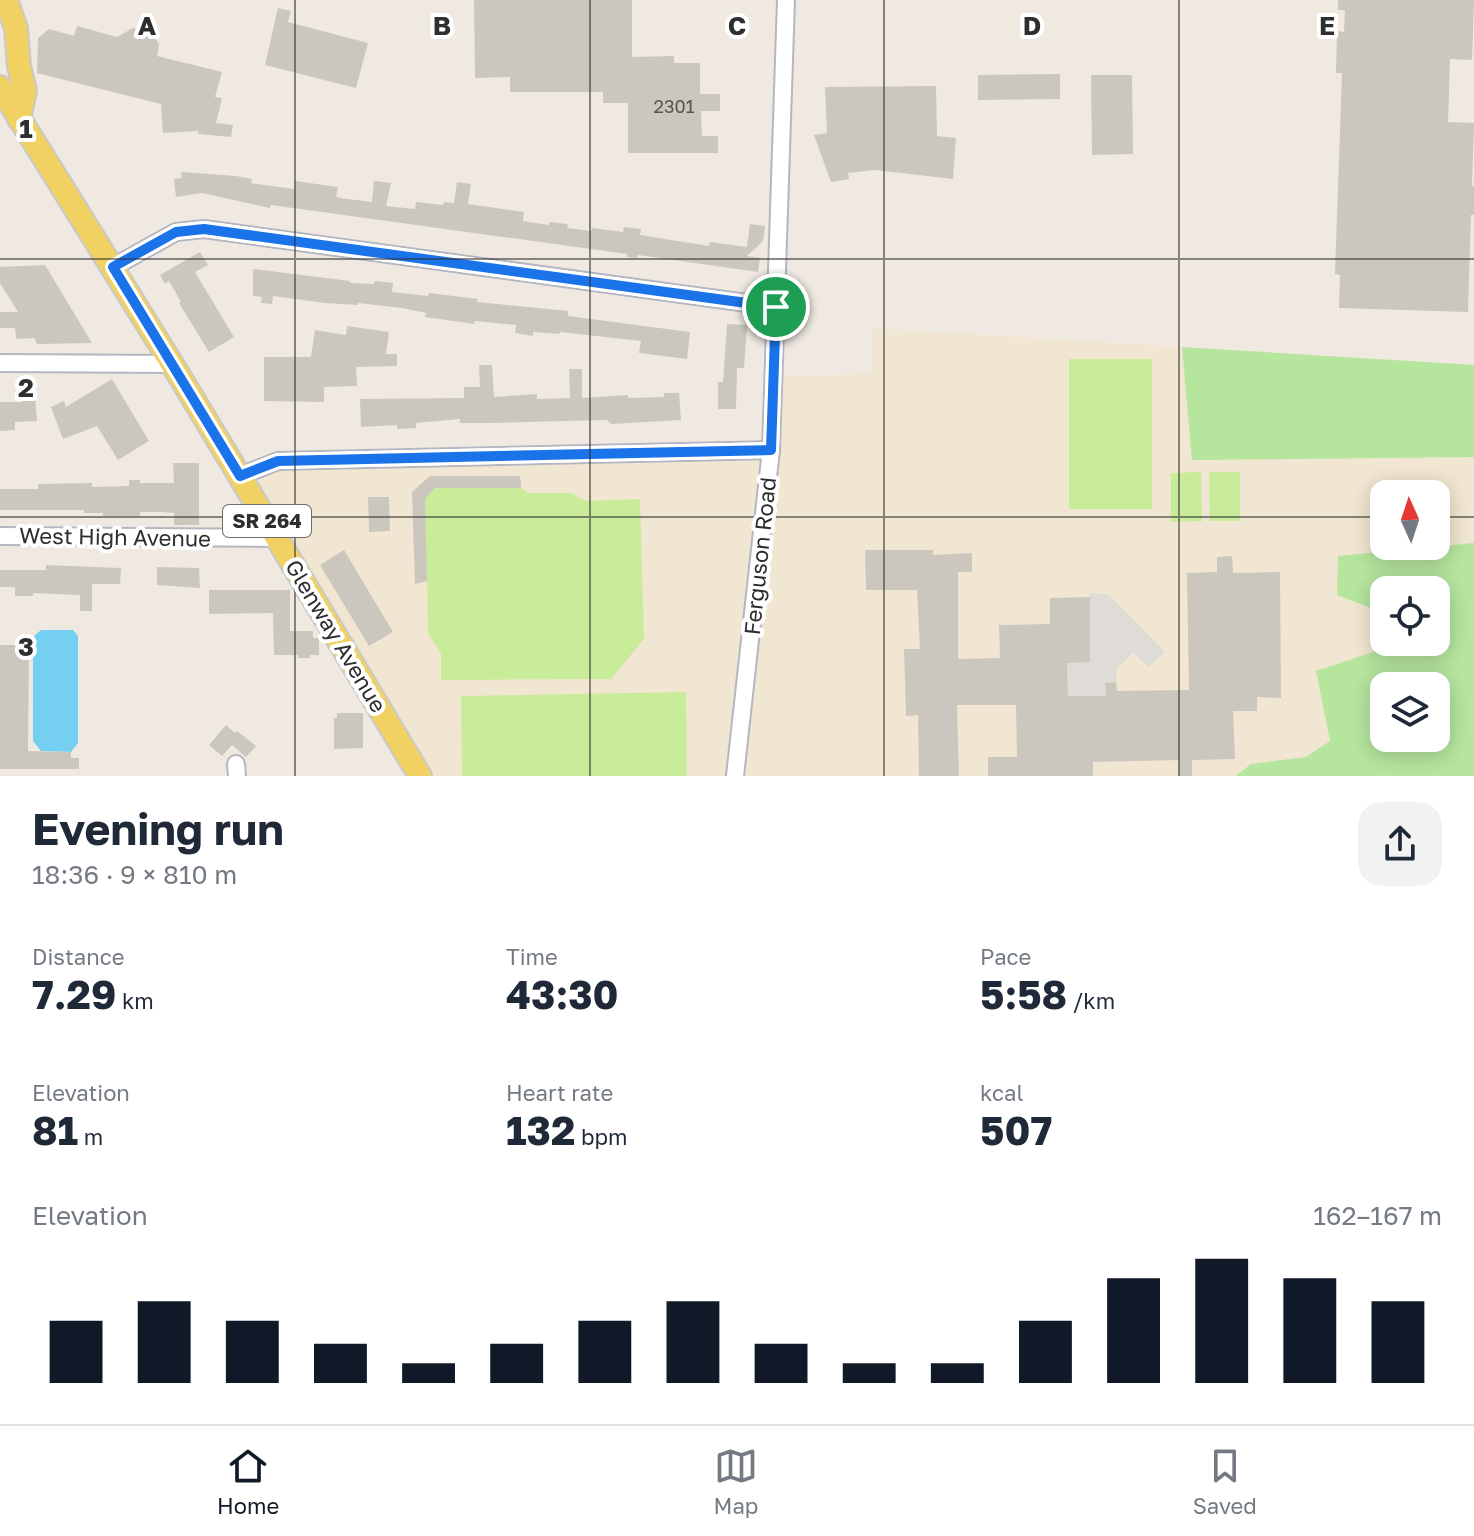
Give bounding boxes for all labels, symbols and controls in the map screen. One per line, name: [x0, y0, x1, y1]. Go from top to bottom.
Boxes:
text: A: [138, 10, 157, 41]
text: B: [433, 10, 451, 41]
text: C: [728, 10, 746, 41]
text: D: [1023, 10, 1041, 41]
text: E: [1319, 10, 1335, 41]
house number: 2301: [654, 95, 695, 117]
text: 1: [19, 113, 33, 144]
pin: [742, 273, 810, 341]
icon: arrive: [754, 285, 798, 329]
text: 2: [18, 372, 34, 403]
street label: Ferguson Road: [738, 476, 781, 636]
north arrow: [1370, 480, 1450, 560]
map controls: [1370, 480, 1450, 752]
road number: SR 264: [223, 505, 311, 537]
street label: West High Avenue: [19, 521, 211, 552]
street label: Glenway Avenue: [280, 555, 393, 717]
button: locate: [1370, 576, 1450, 656]
text: 3: [18, 631, 34, 662]
button: layers: [1370, 672, 1450, 752]
text: Evening run: [32, 802, 284, 855]
button: share: [1358, 802, 1442, 886]
text: 18:36 · 9 × 810 m: [32, 859, 237, 890]
text: Distance: [32, 943, 124, 970]
text: Time: [506, 943, 558, 970]
text: Pace: [980, 943, 1031, 970]
text: 7.29: [32, 970, 116, 1018]
text: 43:30: [506, 970, 619, 1018]
text: 5:58: [980, 970, 1067, 1018]
text: km: [116, 987, 154, 1014]
text: /km: [1067, 987, 1115, 1014]
text: Elevation: [32, 1079, 130, 1106]
text: Heart rate: [506, 1079, 613, 1106]
text: kcal: [980, 1079, 1023, 1106]
text: 81: [32, 1106, 78, 1154]
text: 132: [506, 1106, 575, 1154]
text: 507: [980, 1106, 1052, 1154]
text: m: [78, 1123, 103, 1150]
text: bpm: [575, 1123, 627, 1150]
text: Elevation: [32, 1200, 148, 1231]
text: 162–167 m: [1313, 1200, 1442, 1231]
tab: Home: [217, 1444, 279, 1519]
tab: Map: [714, 1444, 758, 1519]
tab: Saved: [1193, 1444, 1257, 1519]

